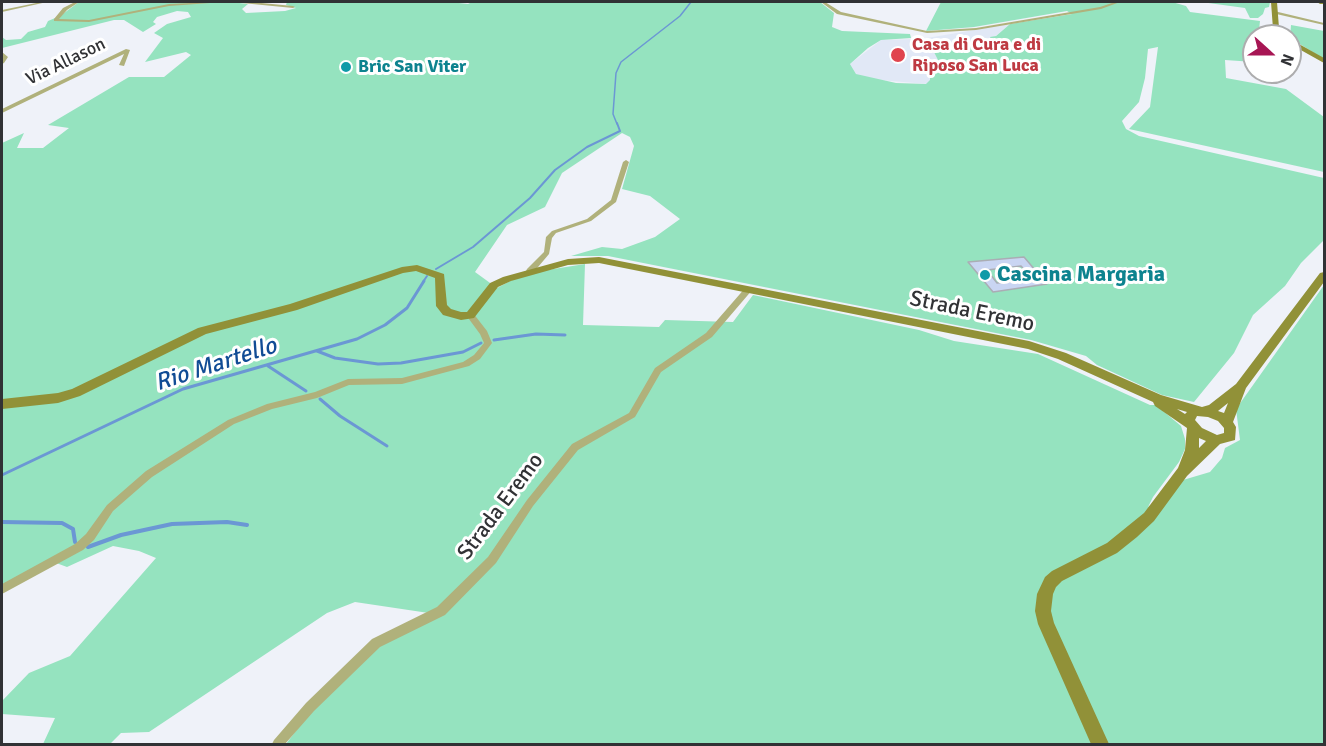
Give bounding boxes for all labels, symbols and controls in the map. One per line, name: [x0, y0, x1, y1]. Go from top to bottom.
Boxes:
north arrow: [1242, 24, 1302, 84]
street label: Via Allason: [23, 34, 109, 90]
place label: Casa di Cura e di Riposo San Luca: [912, 34, 1041, 76]
marker: Casa di Cura e di Riposo San Luca: [889, 46, 907, 64]
text: N: [1276, 51, 1298, 69]
place label: Bric San Viter: [358, 56, 466, 78]
marker: Bric San Viter: [339, 60, 353, 74]
place label: Cascina Margaria: [997, 262, 1165, 288]
marker: Cascina Margaria: [978, 268, 992, 282]
street label: Strada Eremo: [907, 286, 1037, 338]
water label: Rio Martello: [152, 332, 280, 398]
street label: Strada Eremo: [452, 448, 550, 566]

